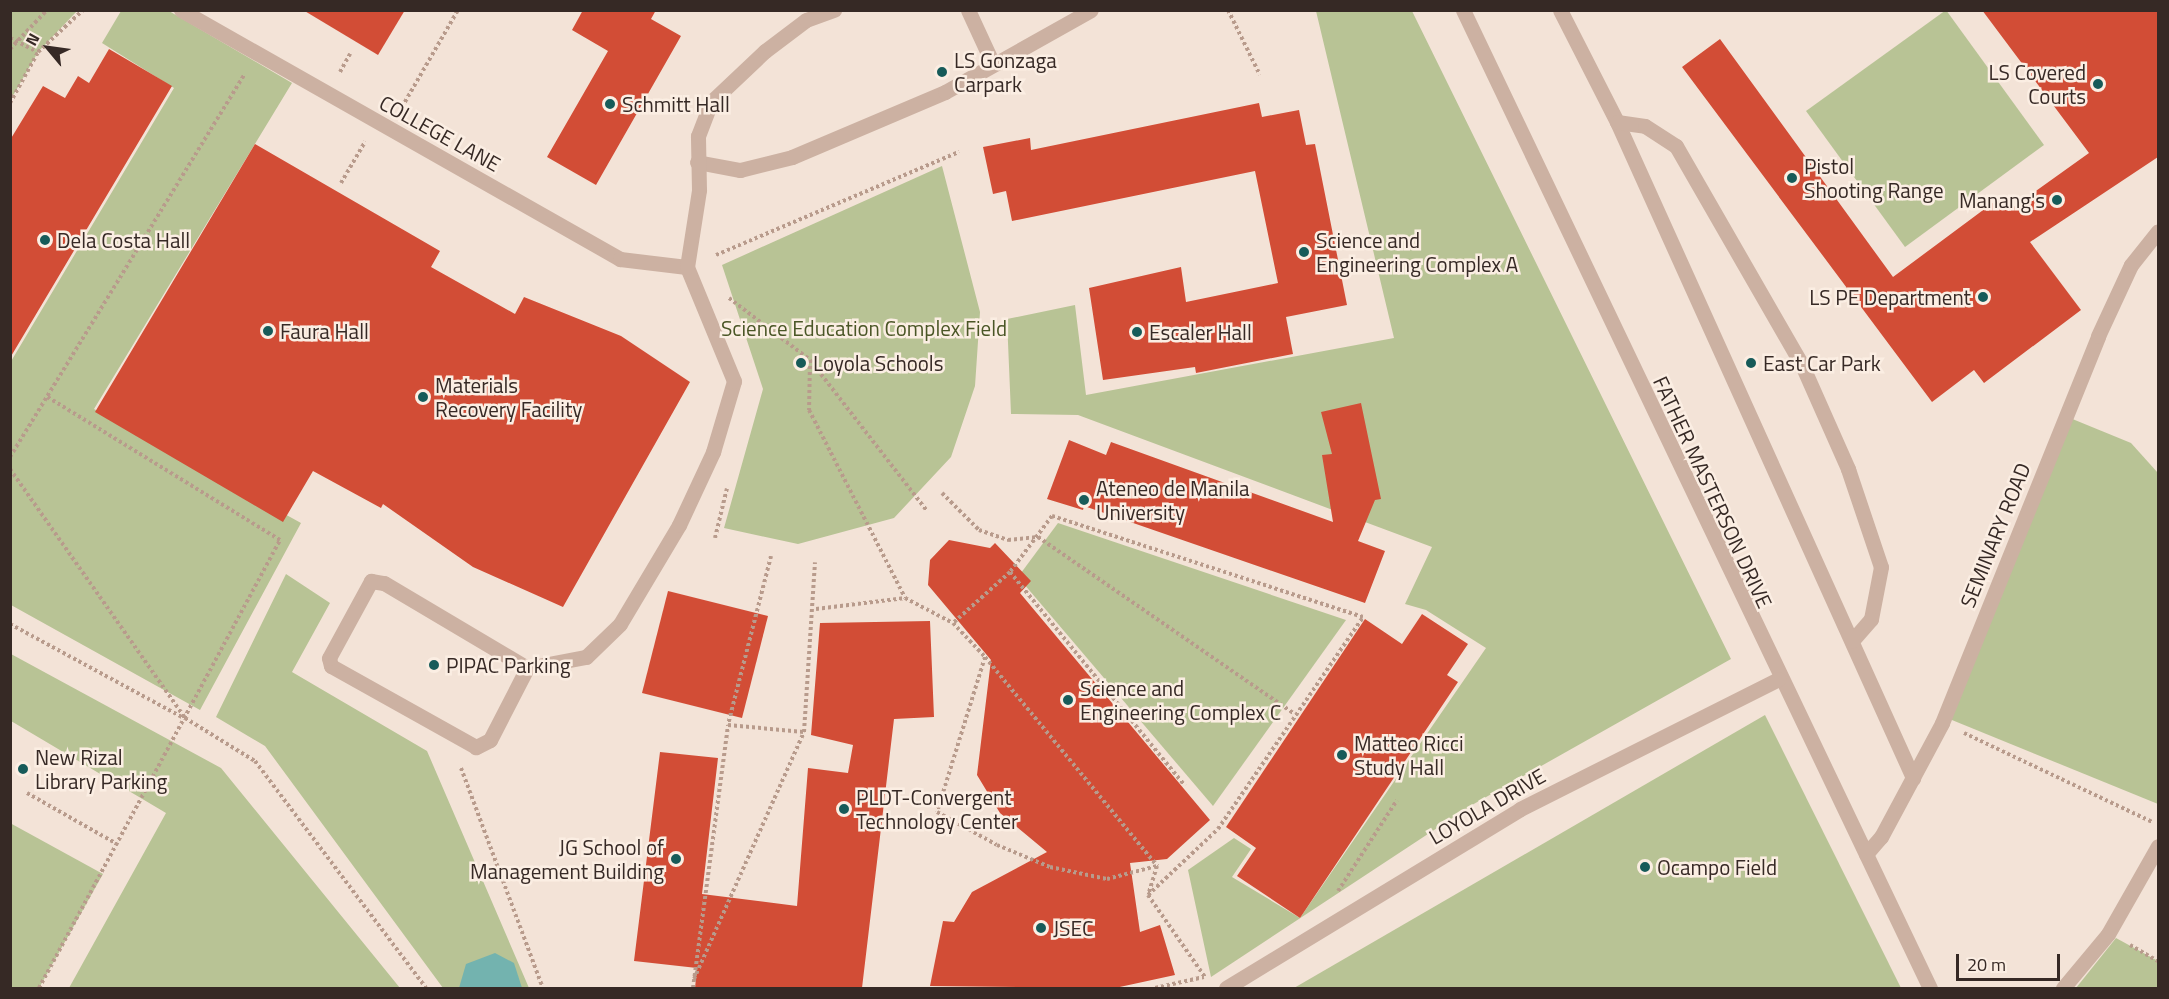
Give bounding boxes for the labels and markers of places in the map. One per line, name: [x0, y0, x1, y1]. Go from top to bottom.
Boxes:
place label: LS Gonzaga Carpark: [954, 47, 1057, 97]
place label: LS Covered Courts: [1989, 59, 2086, 109]
marker: LS Gonzaga Carpark: [935, 65, 949, 79]
marker: LS Covered Courts: [2091, 77, 2105, 91]
place label: Schmitt Hall: [622, 91, 730, 117]
marker: Schmitt Hall: [603, 97, 617, 111]
place label: Pistol Shooting Range: [1804, 153, 1944, 203]
marker: Pistol Shooting Range: [1785, 171, 1799, 185]
place label: Manang's: [1959, 187, 2045, 213]
marker: Manang's: [2050, 193, 2064, 207]
place label: Dela Costa Hall: [57, 227, 190, 253]
place label: Science and Engineering Complex A: [1316, 227, 1518, 277]
marker: Dela Costa Hall: [38, 233, 52, 247]
marker: Science and Engineering Complex A: [1297, 245, 1311, 259]
place label: LS PE Department: [1809, 284, 1971, 310]
marker: LS PE Department: [1976, 290, 1990, 304]
place label: Faura Hall: [280, 318, 369, 344]
place label: Escaler Hall: [1149, 319, 1252, 345]
marker: Faura Hall: [261, 324, 275, 338]
marker: Escaler Hall: [1130, 325, 1144, 339]
place label: Loyola Schools: [813, 350, 943, 376]
place label: East Car Park: [1763, 350, 1881, 376]
marker: Loyola Schools: [794, 356, 808, 370]
marker: East Car Park: [1744, 356, 1758, 370]
place label: Materials Recovery Facility: [435, 372, 582, 422]
marker: Materials Recovery Facility: [416, 390, 430, 404]
place label: Ateneo de Manila University: [1096, 475, 1250, 525]
marker: Ateneo de Manila University: [1077, 493, 1091, 507]
place label: PIPAC Parking: [446, 652, 571, 678]
marker: PIPAC Parking: [427, 658, 441, 672]
place label: Science and Engineering Complex C: [1080, 675, 1281, 725]
marker: Science and Engineering Complex C: [1061, 693, 1075, 707]
place label: Matteo Ricci Study Hall: [1354, 730, 1464, 780]
place label: New Rizal Library Parking: [35, 744, 167, 794]
marker: Matteo Ricci Study Hall: [1335, 748, 1349, 762]
marker: New Rizal Library Parking: [16, 762, 30, 776]
place label: PLDT-Convergent Technology Center: [856, 784, 1018, 834]
marker: PLDT-Convergent Technology Center: [837, 802, 851, 816]
place label: JG School of Management Building: [470, 834, 664, 884]
marker: JG School of Management Building: [669, 852, 683, 866]
place label: Ocampo Field: [1657, 854, 1777, 880]
marker: Ocampo Field: [1638, 860, 1652, 874]
place label: JSEC: [1053, 915, 1093, 941]
marker: JSEC: [1034, 921, 1048, 935]

